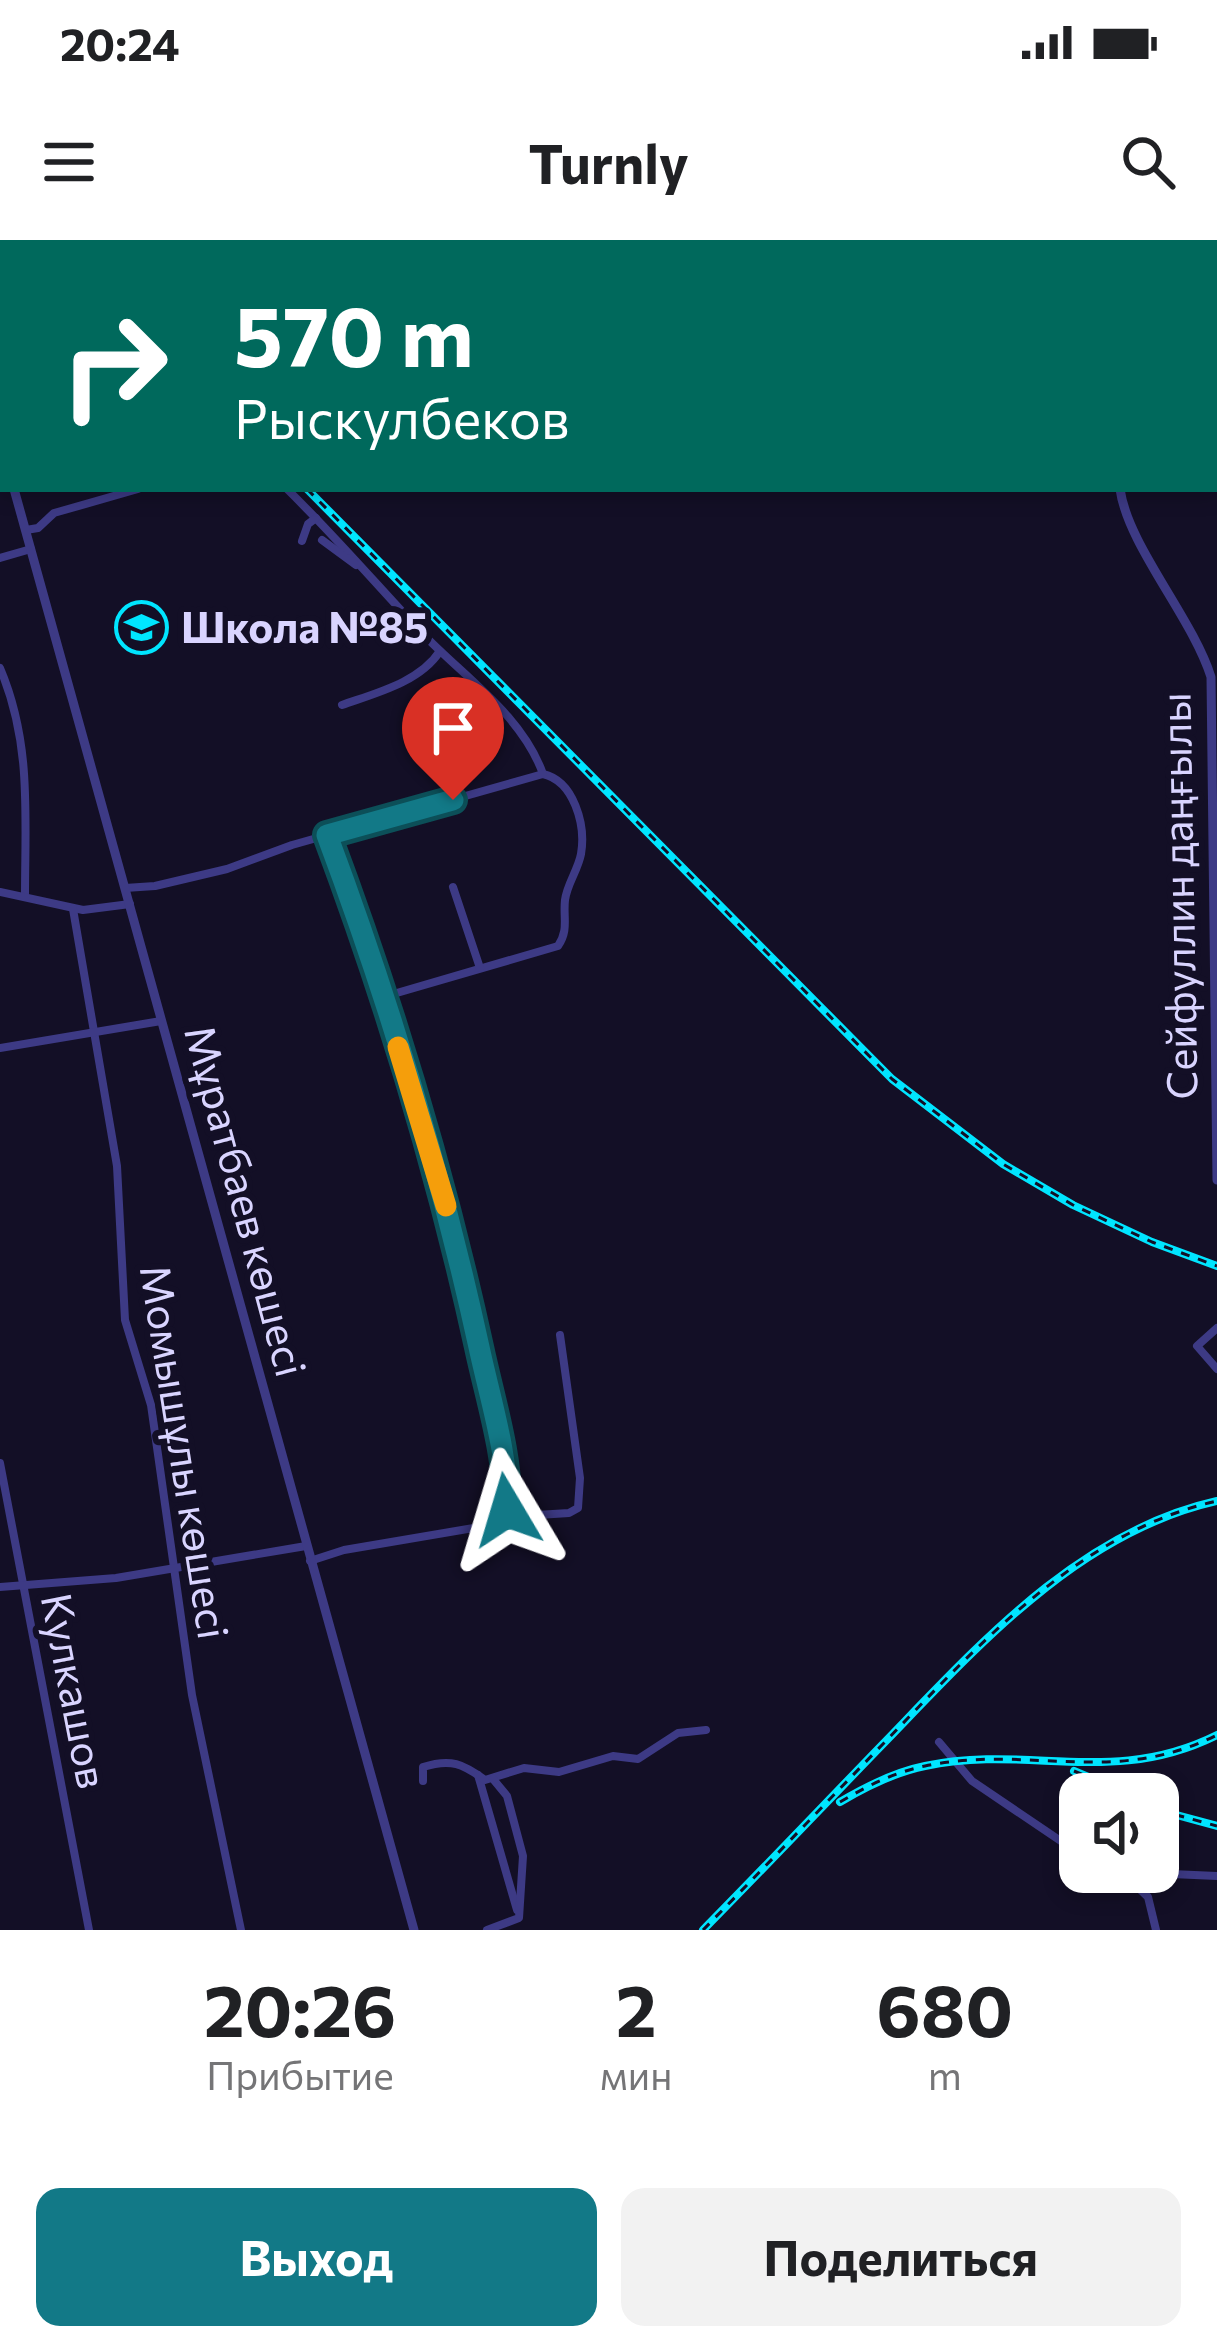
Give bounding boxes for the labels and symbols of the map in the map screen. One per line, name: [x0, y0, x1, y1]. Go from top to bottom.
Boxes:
school or university icon: Школа №85: [114, 600, 170, 656]
place label: Школа №85: [181, 600, 428, 652]
pin: [402, 677, 504, 800]
street label: Сейфуллин даңғылы: [1147, 692, 1207, 1100]
street label: Мұратбаев көшесі: [175, 1019, 319, 1382]
street label: Момышұлы көшесі: [131, 1261, 241, 1643]
position arrow: [444, 1447, 570, 1573]
street label: Кулкашов: [32, 1589, 120, 1793]

